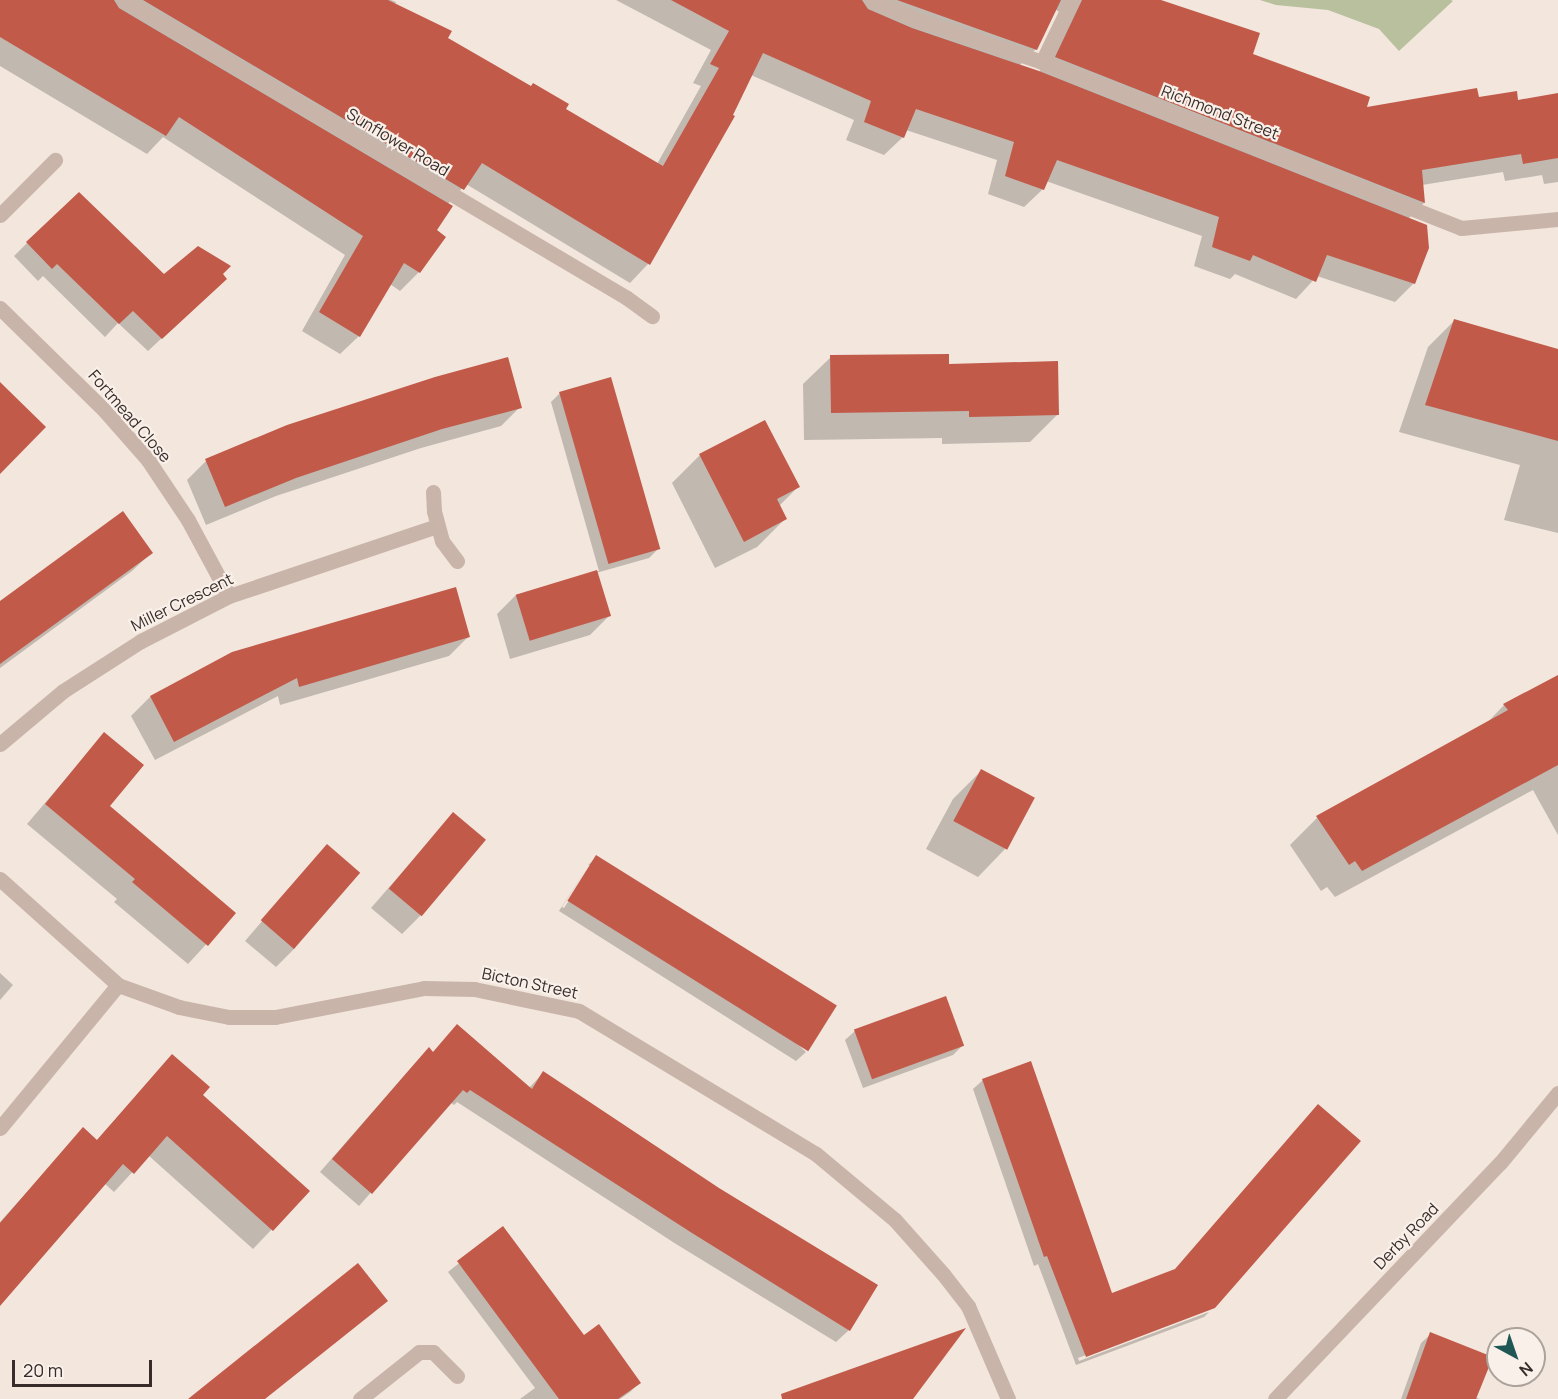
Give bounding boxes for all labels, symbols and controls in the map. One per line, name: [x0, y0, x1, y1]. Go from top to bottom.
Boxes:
street label: Richmond Street: [1159, 81, 1281, 143]
street label: Sunflower Road: [343, 104, 453, 180]
street label: Fortmead Close: [85, 366, 175, 466]
street label: Miller Crescent: [128, 569, 236, 635]
street label: Bicton Street: [480, 963, 580, 1003]
street label: Derby Road: [1370, 1199, 1442, 1273]
north arrow: [1486, 1327, 1546, 1387]
scale bar: [15, 1348, 154, 1386]
text: N: [1515, 1357, 1538, 1381]
text: 20 m: [23, 1358, 63, 1382]

